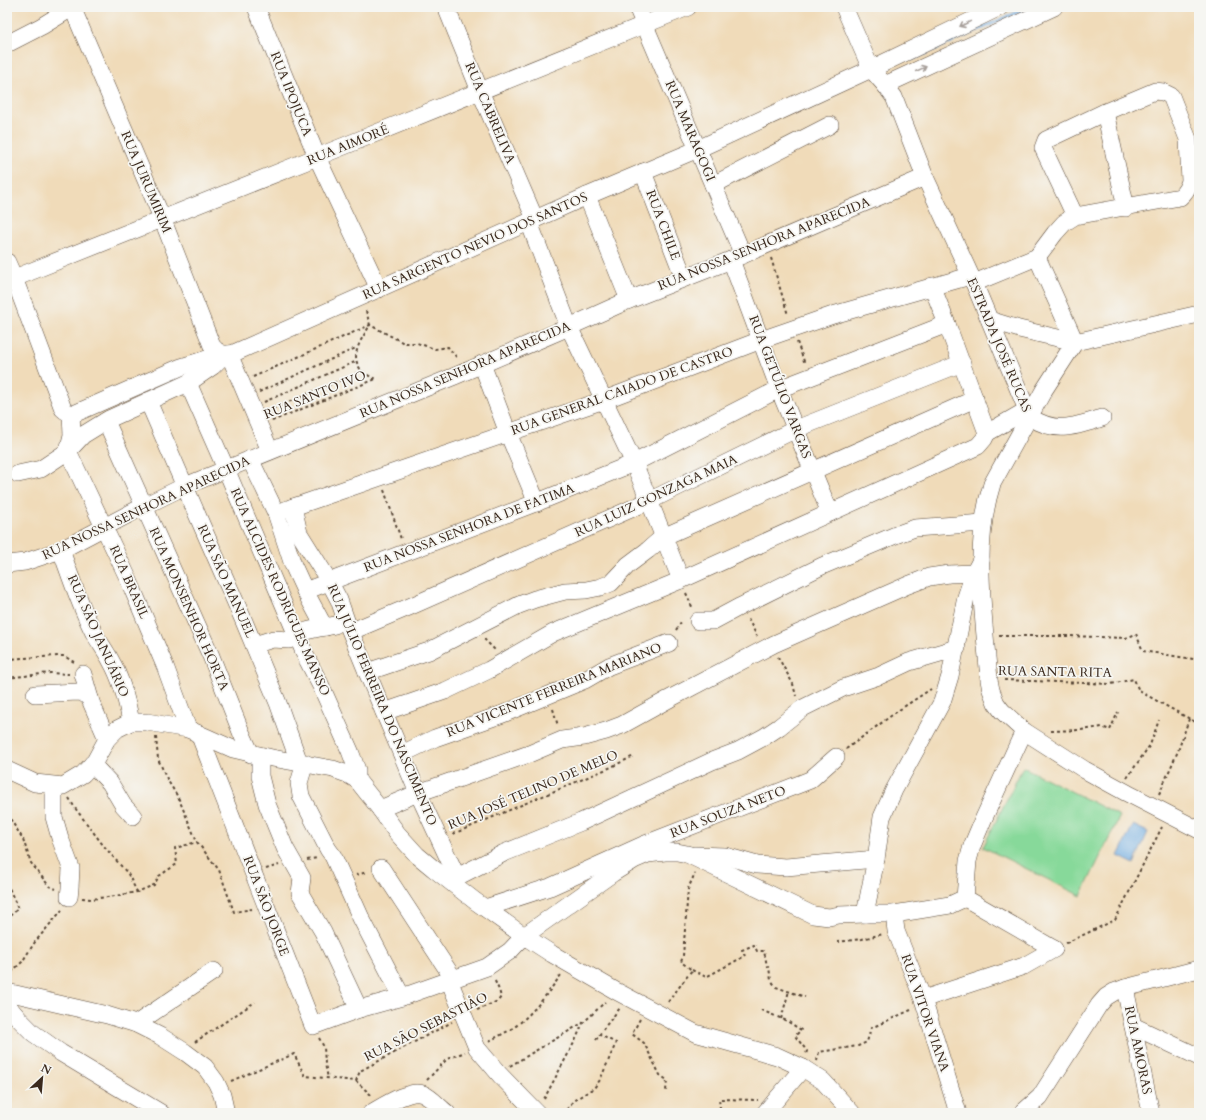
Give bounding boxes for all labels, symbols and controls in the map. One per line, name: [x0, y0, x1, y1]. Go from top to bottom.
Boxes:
one-way arrow: [959, 21, 971, 28]
street label: RUA IPOJUCA: [266, 49, 316, 140]
street label: RUA CABRELIVA: [461, 60, 520, 167]
one-way arrow: [914, 65, 926, 72]
street label: RUA MARAGOGI: [661, 78, 719, 184]
street label: RUA AIMORÉ: [304, 120, 392, 170]
street label: RUA JURUMIRIM: [116, 128, 176, 236]
street label: RUA CHILE: [641, 187, 685, 263]
street label: RUA SARGENTO NEVIO DOS SANTOS: [360, 188, 590, 304]
street label: RUA NOSSA SENHORA APARECIDA: [655, 193, 873, 295]
street label: ESTRADA JOSÉ RUCAS: [962, 275, 1036, 415]
street label: RUA GETÚLIO VARGAS: [744, 313, 816, 461]
street label: RUA NOSSA SENHORA APARECIDA: [357, 317, 574, 423]
street label: RUA GENERAL CAIADO DE CASTRO: [508, 342, 736, 440]
street label: RUA SANTO IVO: [261, 366, 369, 424]
street label: RUA LUIZ GONZAGA MAIA: [572, 450, 741, 542]
street label: RUA NOSSA SENHORA APARECIDA: [39, 451, 253, 564]
street label: RUA NOSSA SENHORA DE FATIMA: [361, 479, 578, 577]
street label: RUA ALCIDES RODRIGUES MANSO: [226, 485, 334, 699]
street label: RUA SÃO MANUEL: [193, 522, 259, 640]
street label: RUA MONSENHOR HORTA: [145, 524, 234, 694]
street label: RUA BRASIL: [105, 543, 153, 622]
street label: RUA SÃO JANUÁRIO: [63, 572, 133, 700]
street label: RUA JÚLIO FERREIRA DO NASCIMENTO: [323, 581, 441, 829]
street label: RUA VICENTE FERREIRA MARIANO: [444, 638, 664, 742]
street label: RUA SANTA RITA: [998, 662, 1113, 682]
street label: RUA JOSÉ TELINO DE MELO: [445, 746, 621, 834]
street label: RUA SOUZA NETO: [668, 782, 788, 842]
street label: RUA SÃO JORGE: [239, 853, 293, 959]
street label: RUA VITOR VIANA: [896, 952, 954, 1075]
street label: RUA SÃO SEBASTIÅO: [361, 988, 491, 1066]
street label: RUA AMORAS: [1120, 1004, 1156, 1096]
north arrow: [22, 1058, 62, 1098]
text: N: [39, 1061, 54, 1078]

